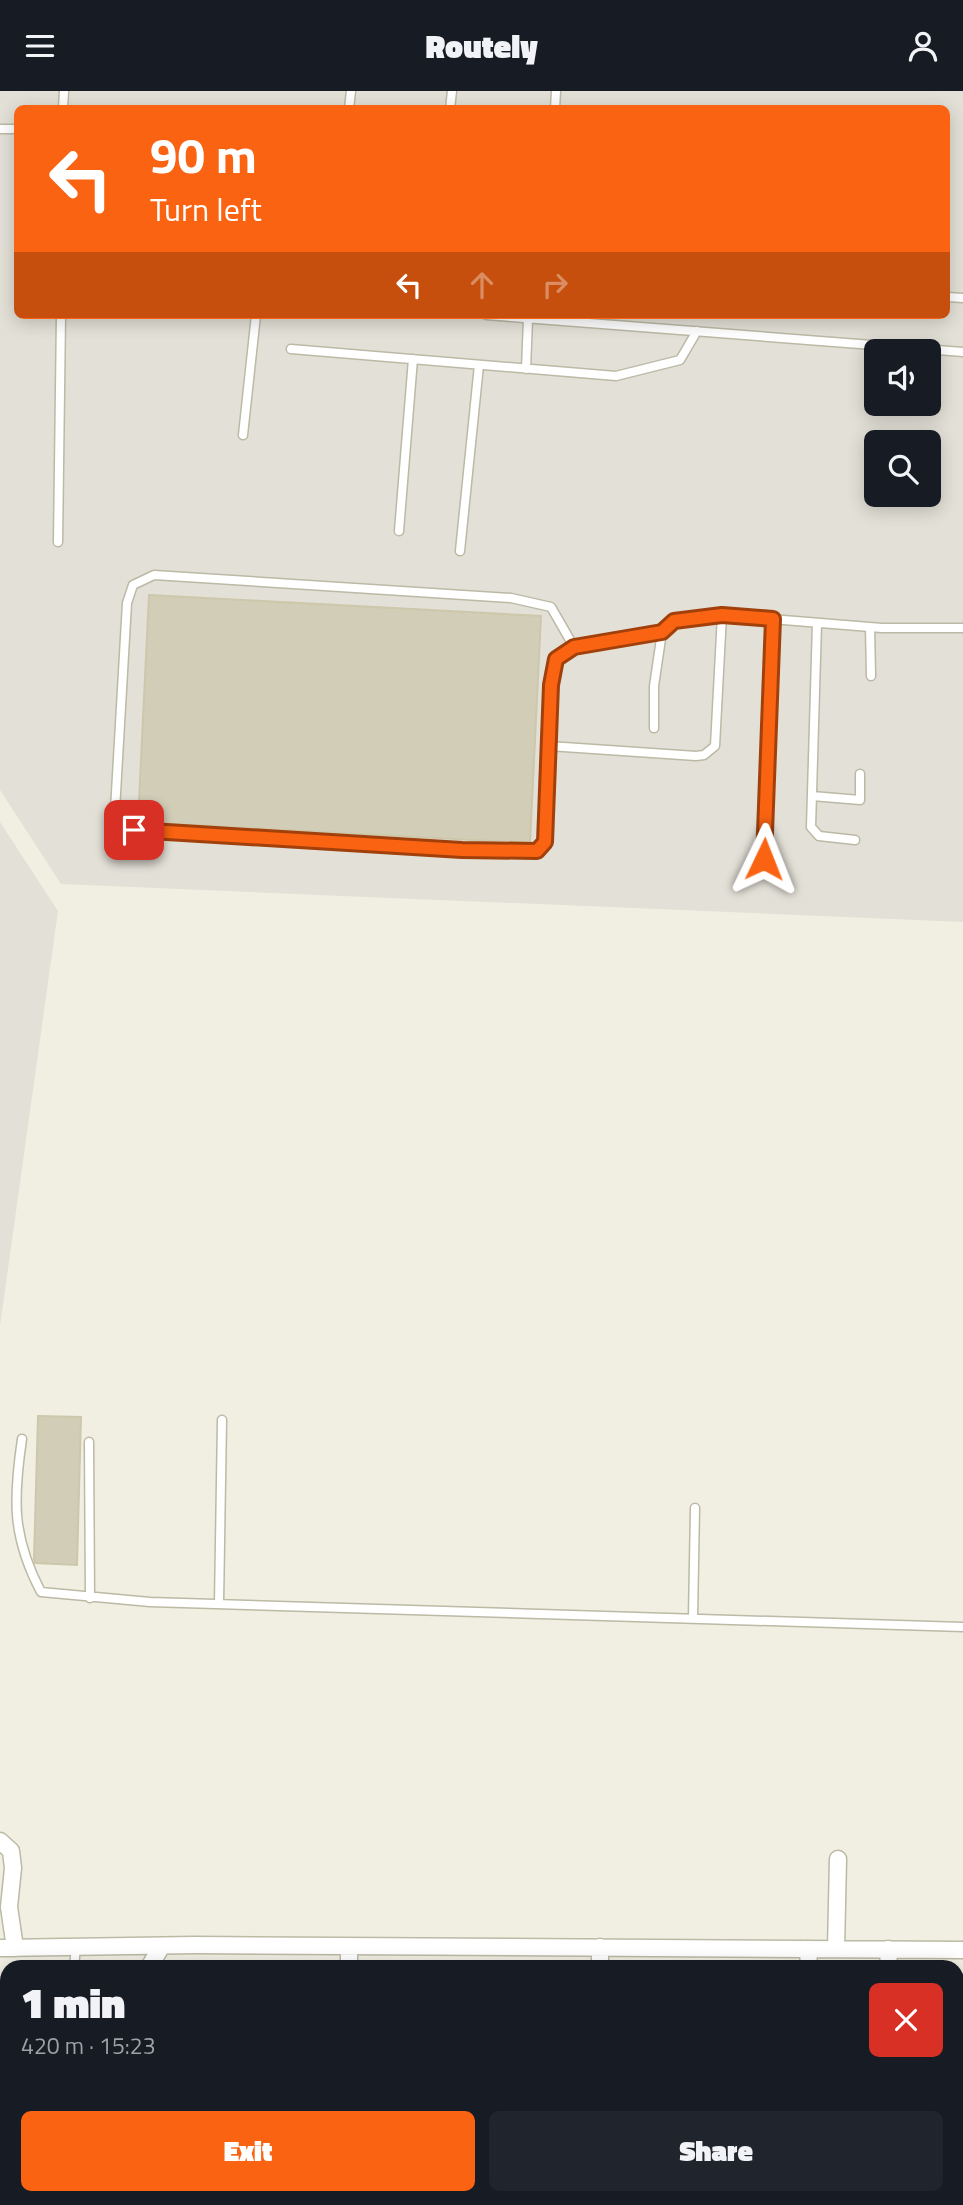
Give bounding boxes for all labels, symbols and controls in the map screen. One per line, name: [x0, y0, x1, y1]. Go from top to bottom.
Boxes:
text: Routely: [425, 22, 538, 70]
icon: menu: [21, 27, 59, 65]
icon: person: [904, 27, 942, 65]
text: 90 m: [150, 117, 257, 192]
icon: left: [35, 133, 126, 224]
text: Turn left: [150, 185, 262, 233]
icon: left: [390, 266, 428, 304]
icon: ahead: [463, 266, 501, 304]
icon: right: [536, 266, 574, 304]
map controls: [864, 339, 941, 507]
button: sound: [864, 339, 941, 416]
button: search: [864, 430, 941, 507]
pin: [104, 800, 164, 860]
icon: arrive: [115, 811, 153, 849]
position arrow: [727, 822, 801, 896]
text: 1 min: [21, 1970, 125, 2034]
button: close: [869, 1983, 943, 2057]
text: 420 m · 15:23: [21, 2028, 156, 2063]
button: Exit: [21, 2111, 475, 2191]
button: Share: [489, 2111, 943, 2191]

